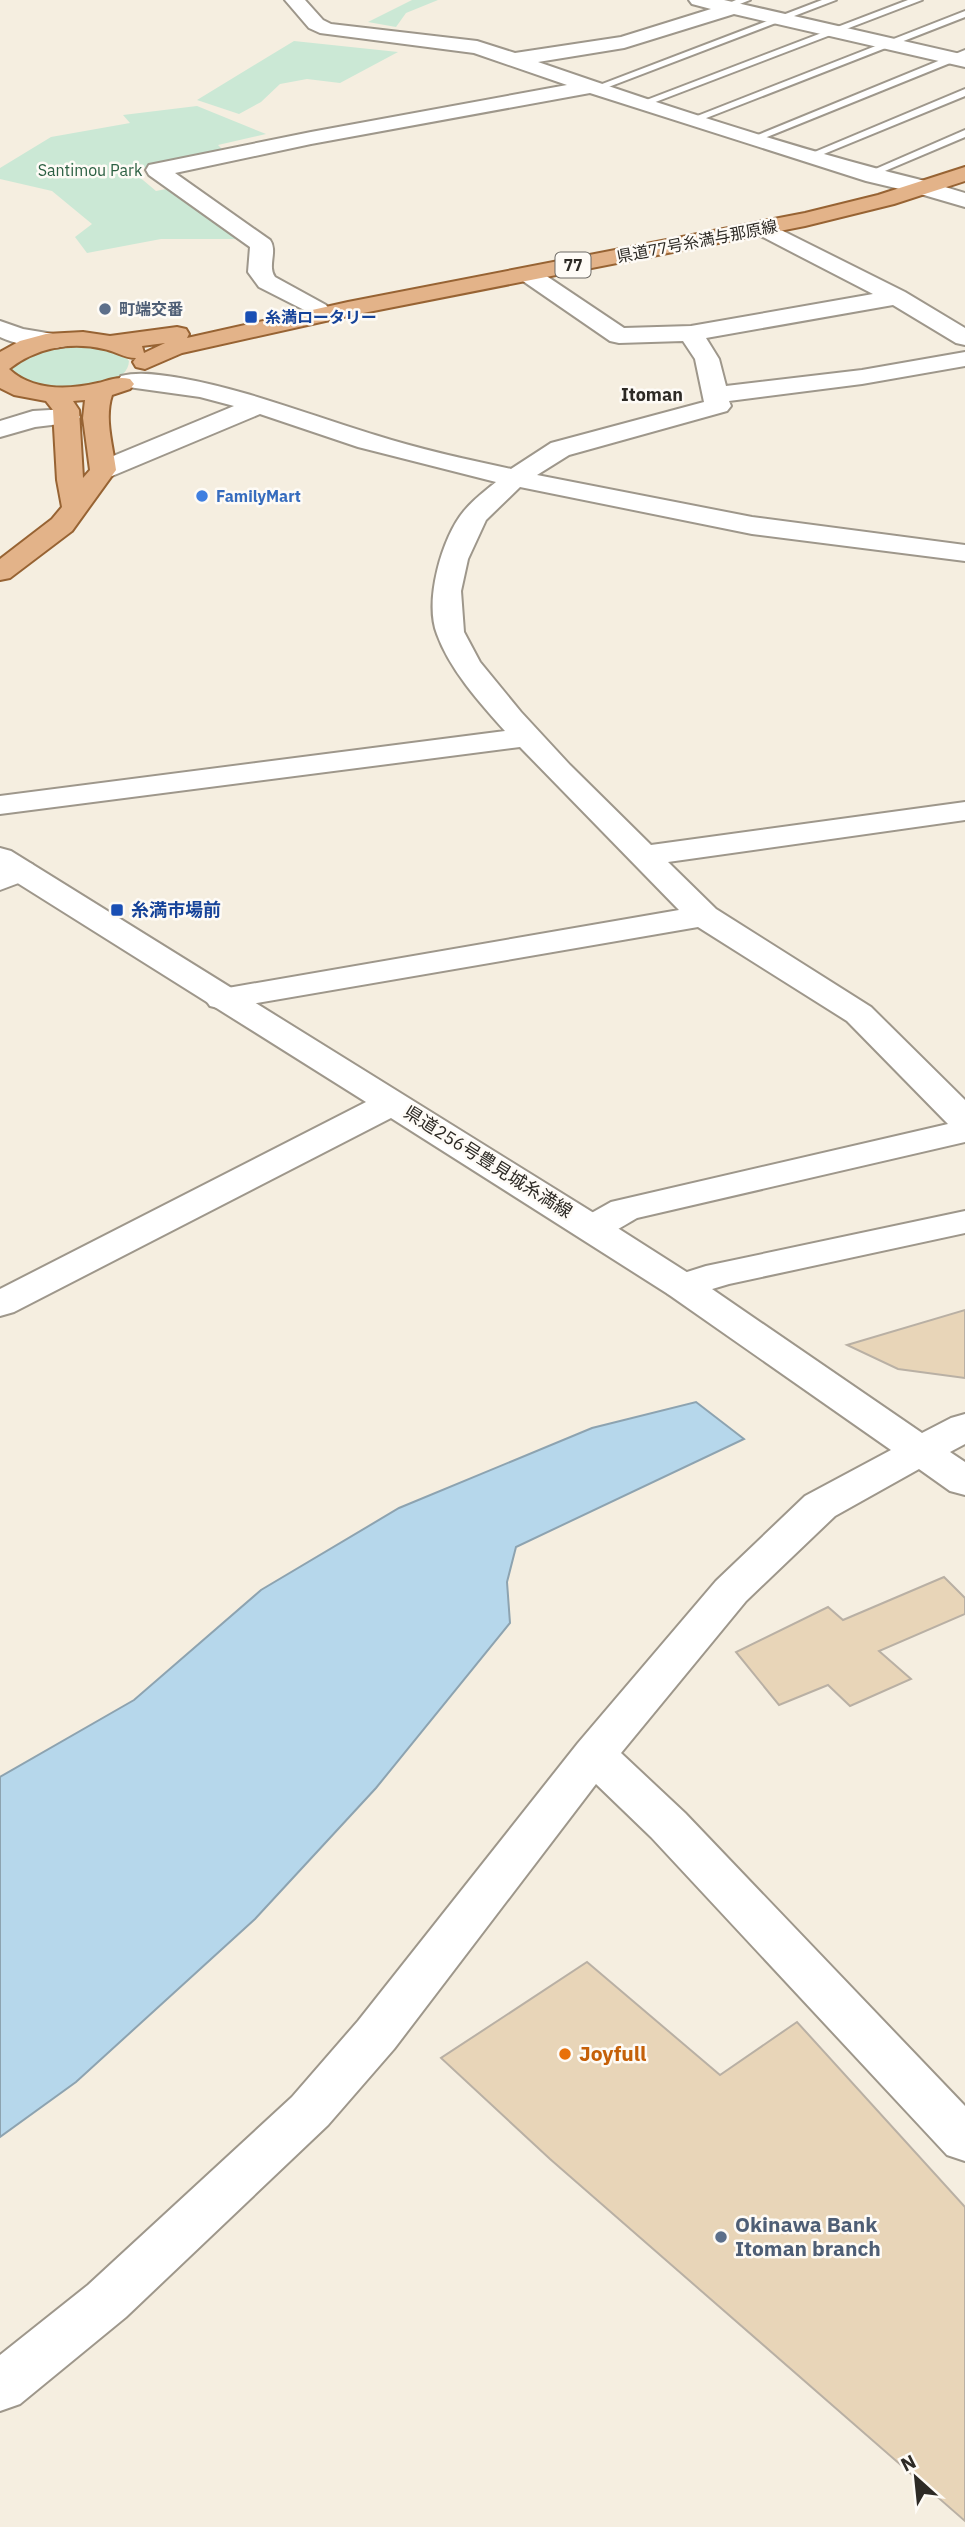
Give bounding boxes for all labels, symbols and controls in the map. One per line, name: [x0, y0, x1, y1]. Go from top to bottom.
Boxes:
park label: Santimou Park: [38, 160, 143, 180]
street label: 県道77号糸満与那原線: [615, 216, 779, 266]
road number: 77: [556, 252, 590, 278]
place label: 町端交番: [119, 299, 183, 319]
marker: 町端交番: [97, 301, 113, 317]
place label: 糸満ロータリー: [265, 307, 377, 327]
marker: 糸満ロータリー: [243, 309, 259, 325]
district label: Itoman: [621, 383, 683, 406]
place label: FamilyMart: [216, 486, 301, 506]
marker: FamilyMart: [194, 488, 210, 504]
place label: 糸満市場前: [131, 898, 221, 921]
marker: 糸満市場前: [109, 902, 125, 918]
street label: 県道256号豊見城糸満線: [400, 1100, 577, 1223]
place label: Joyfull: [579, 2039, 646, 2067]
marker: Joyfull: [557, 2046, 573, 2062]
place label: Okinawa Bank Itoman branch: [735, 2210, 881, 2262]
marker: Okinawa Bank Itoman branch: [713, 2229, 729, 2245]
north arrow: [881, 2443, 951, 2513]
text: N: [897, 2449, 920, 2477]

